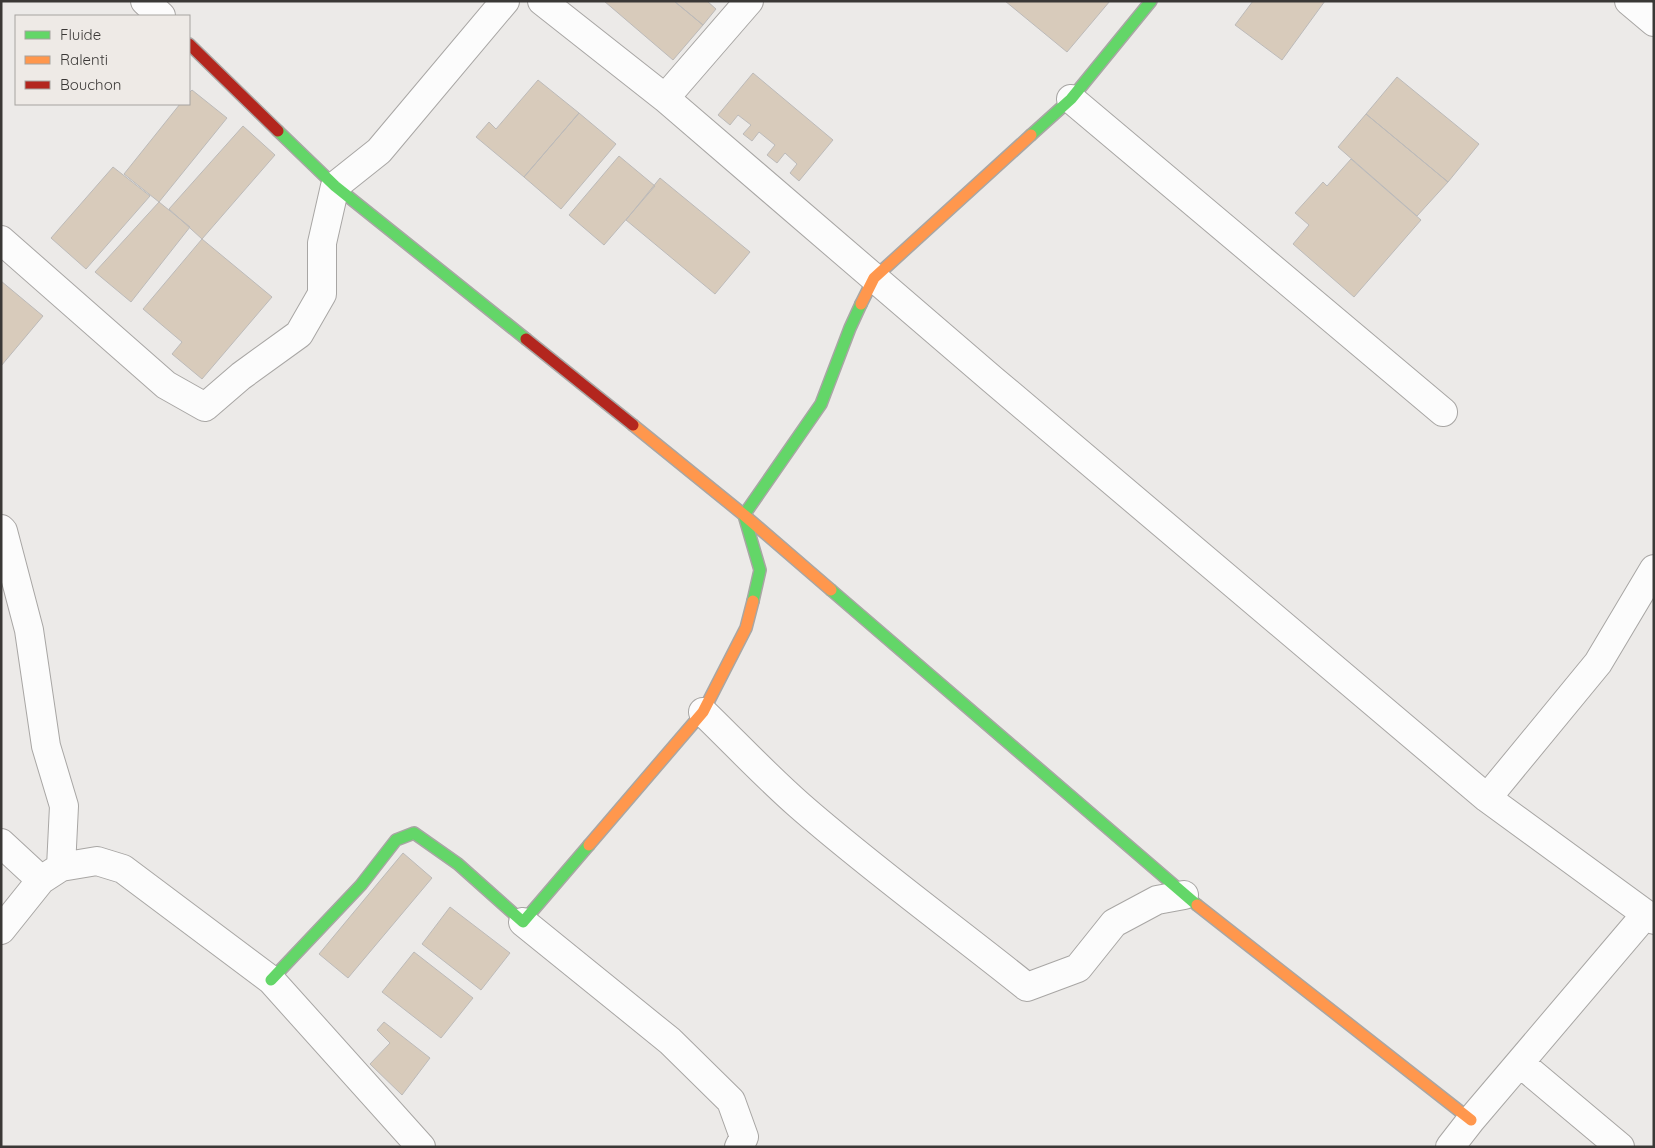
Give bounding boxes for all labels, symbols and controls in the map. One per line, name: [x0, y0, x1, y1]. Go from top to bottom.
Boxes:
legend: [15, 15, 190, 105]
text: Fluide: [60, 25, 101, 44]
text: Ralenti: [60, 50, 108, 69]
text: Bouchon: [60, 75, 121, 94]

